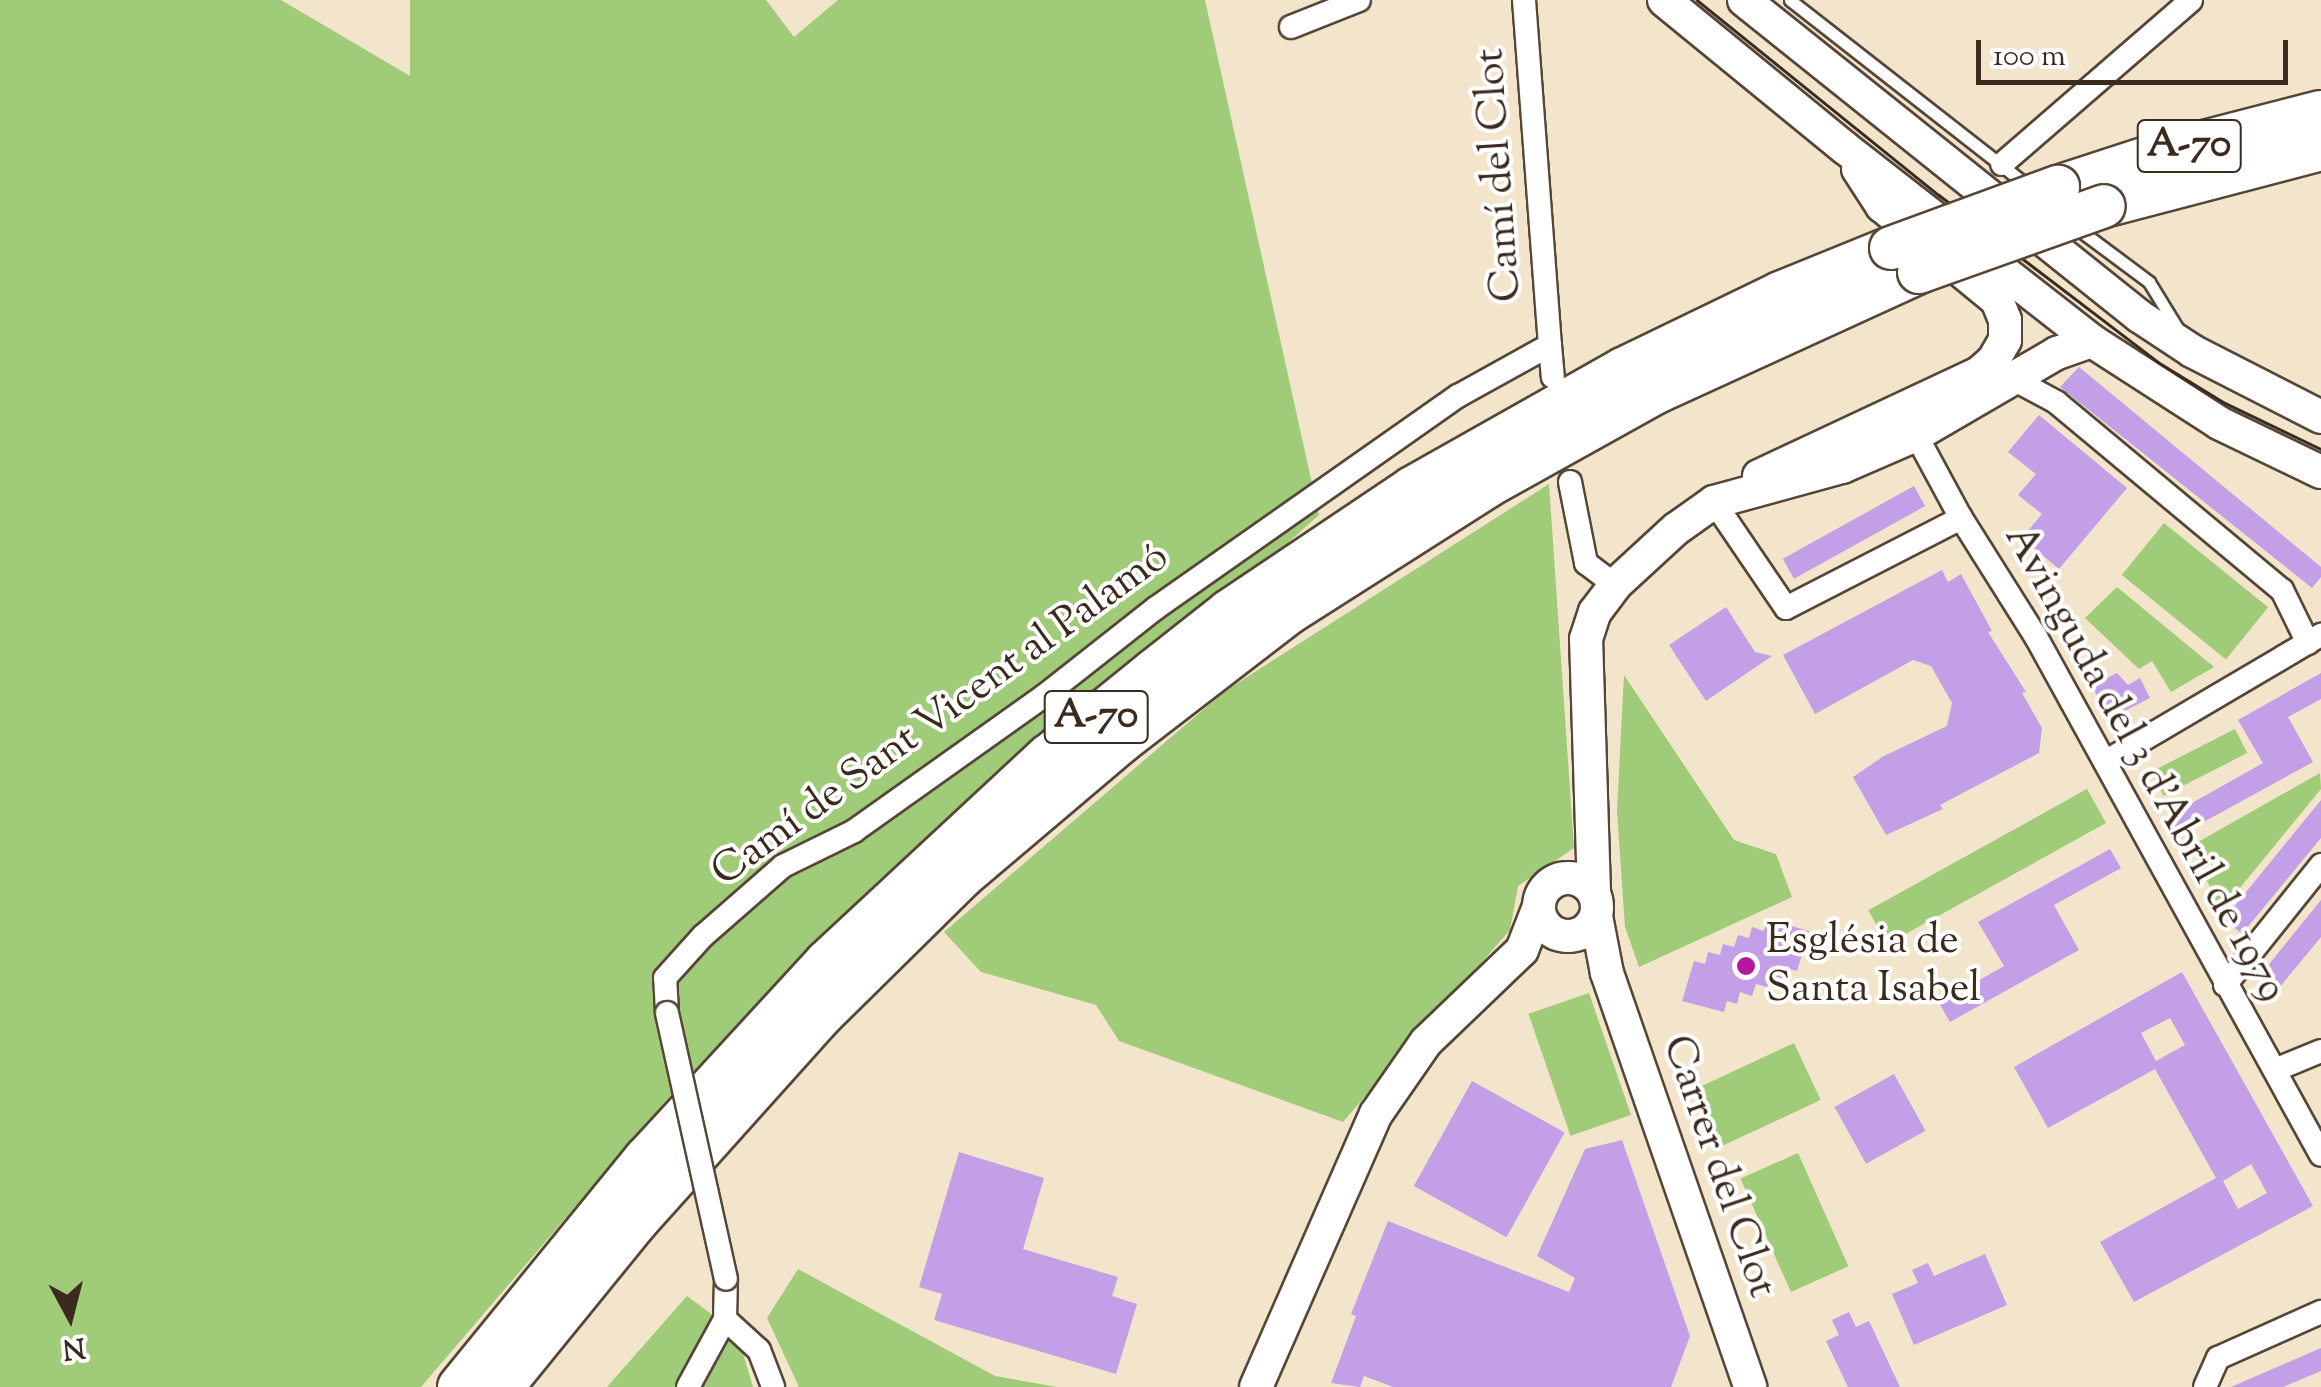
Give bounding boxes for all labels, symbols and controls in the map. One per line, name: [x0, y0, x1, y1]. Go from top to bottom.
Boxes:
scale bar: [1981, 20, 2294, 82]
text: 100 m: [1993, 36, 2066, 79]
street label: Camí del Clot: [1466, 47, 1534, 303]
road number: A-70: [2136, 111, 2242, 181]
street label: Avinguda del 3 d'Abril de 1979: [1992, 517, 2296, 1011]
street label: Camí de Sant Vicent al Palamó: [703, 533, 1179, 899]
road number: A-70: [1044, 682, 1148, 752]
place label: Església de Santa Isabel: [1766, 917, 1981, 1016]
marker: Església de Santa Isabel: [1735, 955, 1757, 977]
street label: Carrer del Clot: [1650, 1030, 1786, 1304]
north arrow: [20, 1267, 120, 1367]
text: N: [60, 1326, 87, 1368]

